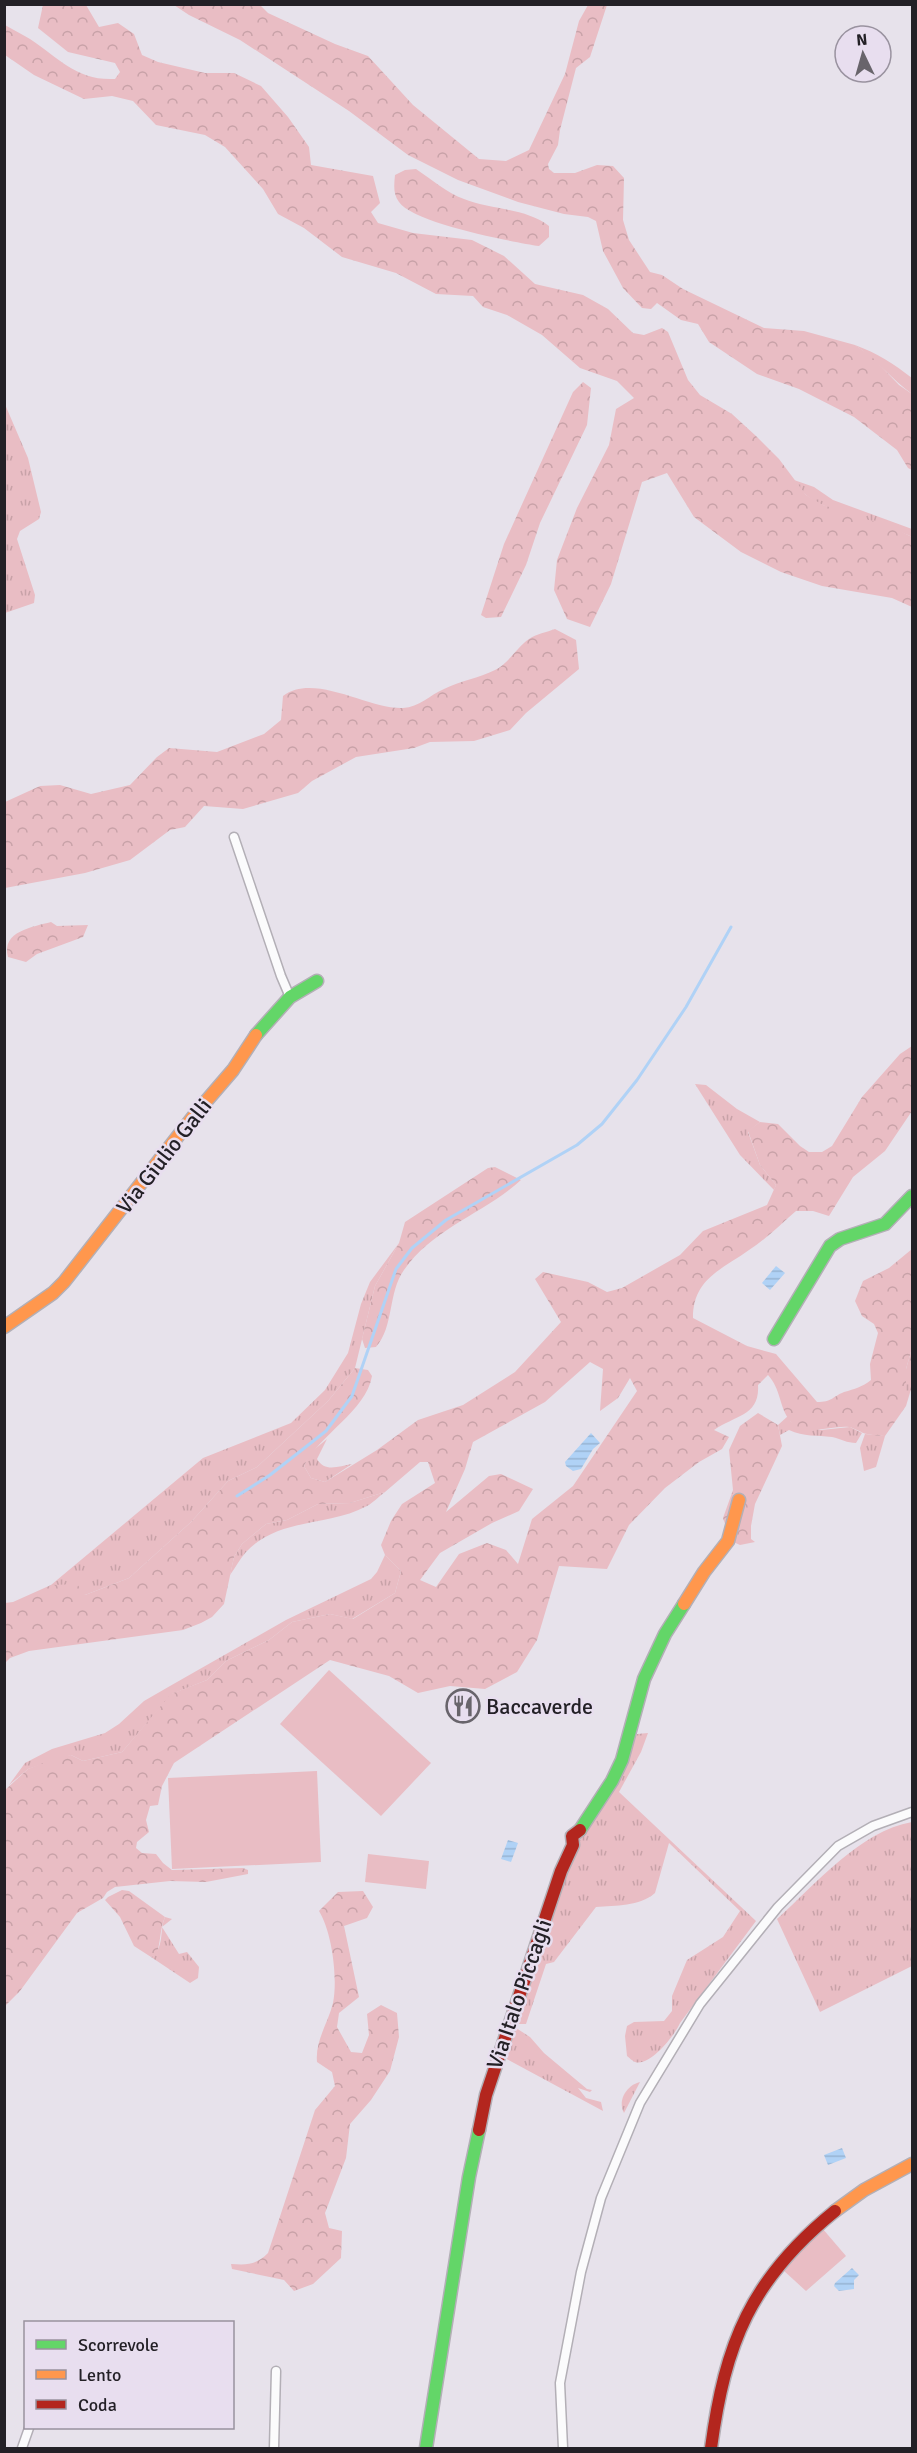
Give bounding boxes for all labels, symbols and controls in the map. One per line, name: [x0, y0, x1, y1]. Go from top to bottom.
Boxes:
north arrow: [833, 24, 893, 84]
text: N: [855, 30, 868, 51]
street label: Via Giulio Galli: [111, 1093, 217, 1219]
restaurant icon: Baccaverde: [445, 1688, 481, 1724]
place label: Baccaverde: [486, 1693, 593, 1720]
street label: Via Italo Piccagli: [481, 1916, 557, 2072]
legend: [24, 2321, 234, 2429]
text: Scorrevole: [78, 2334, 159, 2356]
text: Lento: [78, 2364, 121, 2386]
text: Coda: [78, 2394, 117, 2416]

